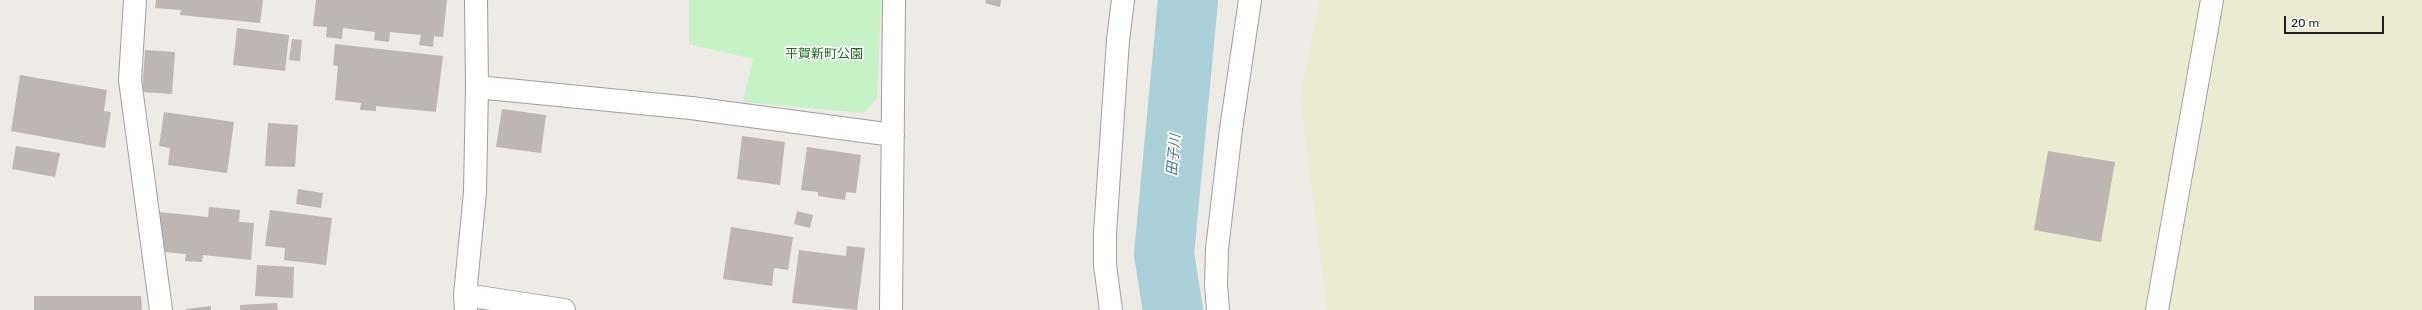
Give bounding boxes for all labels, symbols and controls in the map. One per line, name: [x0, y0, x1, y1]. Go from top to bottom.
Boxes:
scale bar: [2286, 8, 2386, 34]
text: 20 m: [2291, 16, 2319, 30]
park label: 平賀新町公園: [785, 46, 863, 62]
water label: 田子川: [1164, 133, 1184, 177]

